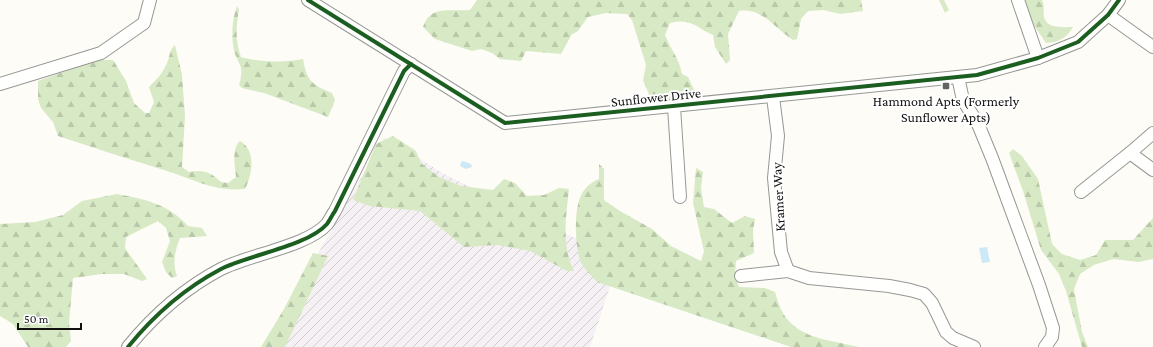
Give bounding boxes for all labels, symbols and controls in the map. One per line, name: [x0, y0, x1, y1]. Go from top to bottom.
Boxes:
marker: Hammond Apts (Formerly Sunflower Apts): [941, 81, 951, 91]
street label: Sunflower Drive: [610, 84, 702, 110]
place label: Hammond Apts (Formerly Sunflower Apts): [873, 93, 1020, 126]
street label: Kramer Way: [768, 161, 788, 232]
scale bar: [18, 305, 81, 331]
text: 50 m: [24, 312, 49, 326]

